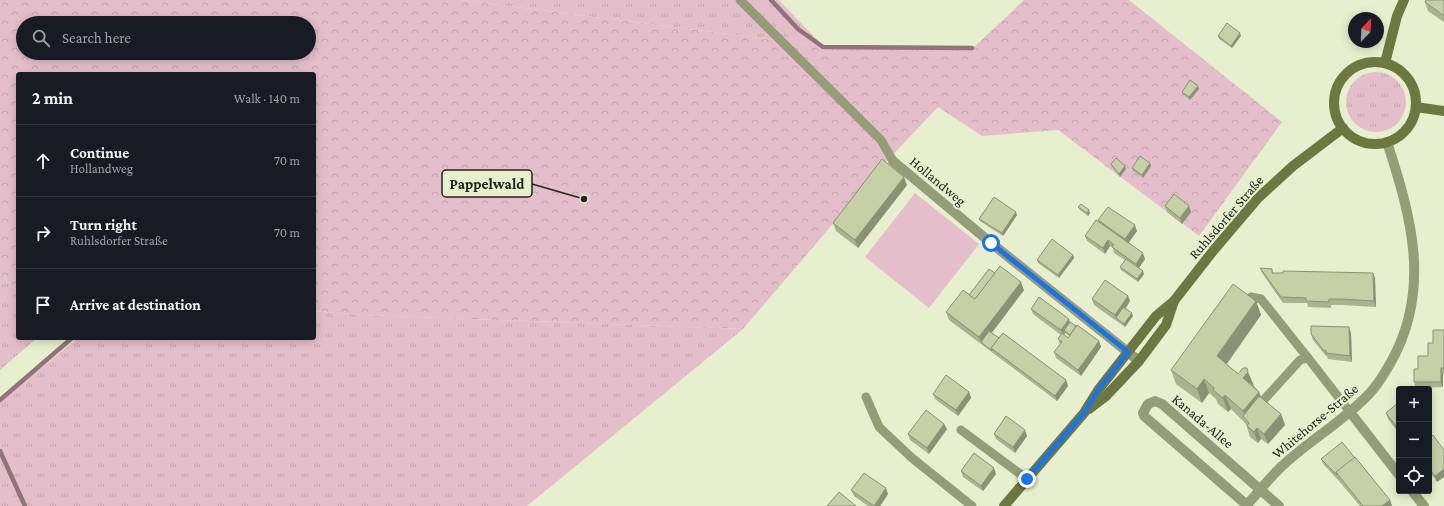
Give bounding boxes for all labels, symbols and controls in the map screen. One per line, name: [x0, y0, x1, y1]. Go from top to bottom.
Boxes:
north arrow: [1348, 12, 1384, 48]
search box: [16, 16, 316, 60]
icon: search: [30, 27, 52, 49]
text: Search here: [62, 30, 131, 46]
text: 2 min: [32, 89, 73, 108]
text: Walk · 140 m: [234, 91, 300, 106]
text: Continue: [70, 145, 129, 161]
icon: ahead: [32, 150, 54, 172]
text: 70 m: [274, 153, 300, 168]
street label: Hollandweg: [907, 153, 969, 209]
text: Hollandweg: [70, 161, 133, 176]
callout: Pappelwald: [442, 170, 532, 197]
street label: Ruhlsdorfer Straße: [1185, 172, 1267, 262]
text: Pappelwald: [450, 176, 525, 192]
text: Turn right: [70, 217, 137, 233]
icon: right: [32, 222, 54, 244]
text: 70 m: [274, 225, 300, 240]
text: Ruhlsdorfer Straße: [70, 233, 168, 248]
route start: [982, 234, 1000, 252]
icon: arrive: [32, 294, 54, 316]
text: Arrive at destination: [70, 297, 201, 313]
street label: Whitehorse-Straße: [1269, 380, 1361, 462]
map controls: [1396, 386, 1432, 494]
button: +: [1396, 386, 1432, 422]
street label: Kanada-Allee: [1169, 391, 1237, 451]
button: −: [1396, 422, 1432, 458]
button: locate: [1396, 458, 1432, 494]
route end: [1018, 470, 1036, 488]

